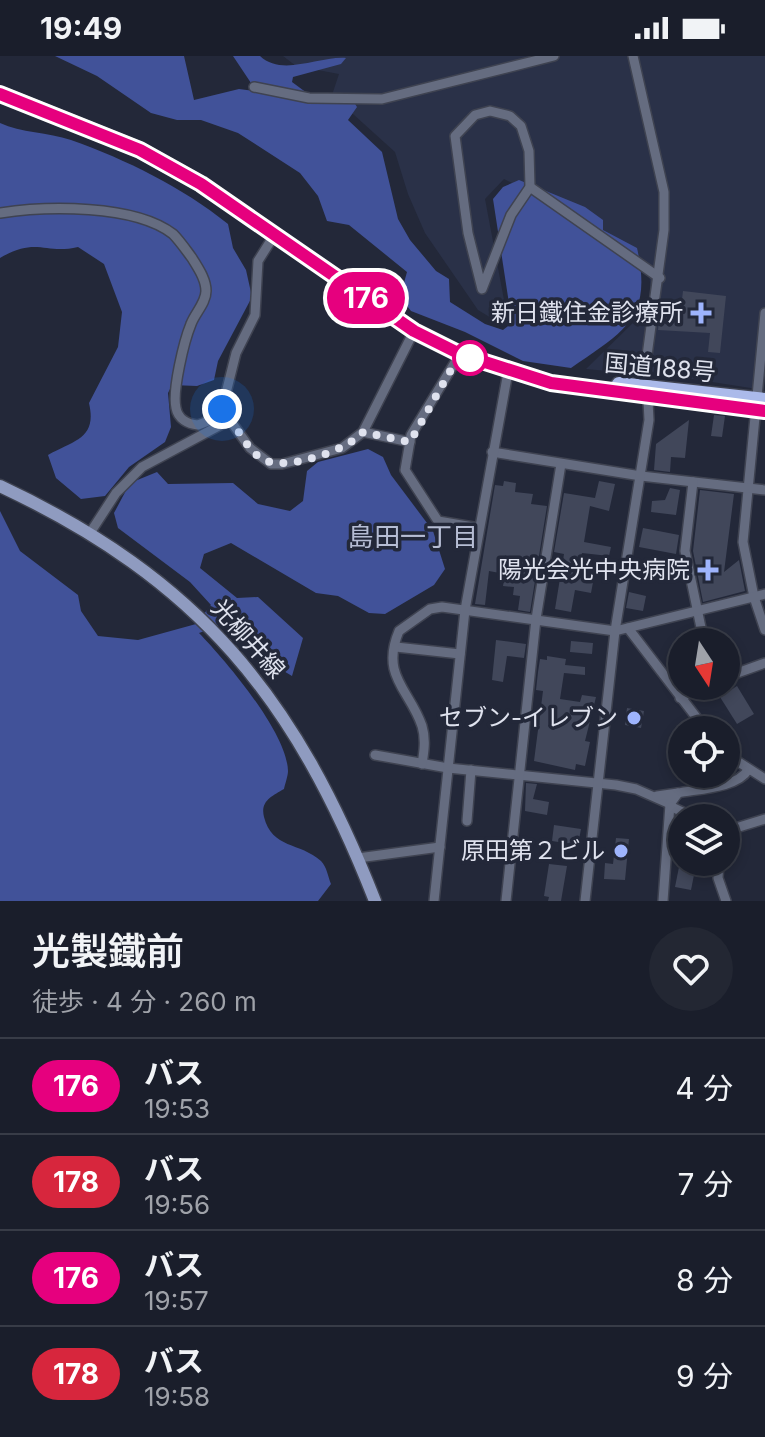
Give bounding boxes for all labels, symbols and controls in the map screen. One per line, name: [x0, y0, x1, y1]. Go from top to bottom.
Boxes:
text: 19:49: [40, 10, 122, 46]
line badge: 176: [320, 272, 412, 324]
text: 176: [343, 281, 389, 315]
place label: 新日鐵住金診療所: [491, 298, 683, 327]
marker: 新日鐵住金診療所: [690, 302, 712, 324]
unlabelled marker: [453, 341, 487, 375]
street label: 国道188号: [603, 348, 717, 387]
your location: [202, 389, 242, 429]
district label: 島田一丁目: [348, 521, 478, 552]
place label: 陽光会光中央病院: [498, 555, 690, 584]
marker: 陽光会光中央病院: [697, 559, 719, 581]
street label: 光柳井線: [205, 593, 291, 684]
north arrow: [668, 628, 740, 700]
map controls: [668, 628, 740, 876]
place label: セブン-イレブン: [439, 703, 618, 732]
marker: セブン-イレブン: [625, 709, 643, 727]
button: locate: [668, 716, 740, 788]
button: layers: [668, 804, 740, 876]
place label: 原田第２ビル: [461, 836, 605, 865]
marker: 原田第２ビル: [612, 842, 630, 860]
button: heart: [649, 927, 733, 1011]
text: 光製鐵前: [32, 928, 184, 974]
text: 徒歩 · 4 分 · 260 m: [32, 986, 257, 1017]
text: バス: [144, 1055, 204, 1091]
text: 176: [53, 1069, 99, 1103]
text: 4 分: [675, 1070, 733, 1106]
text: 19:53: [144, 1093, 210, 1124]
text: バス: [144, 1151, 204, 1187]
text: 178: [53, 1165, 99, 1199]
text: 7 分: [678, 1166, 733, 1202]
text: 19:56: [144, 1189, 210, 1220]
text: バス: [144, 1247, 204, 1283]
text: 176: [53, 1261, 99, 1295]
text: 8 分: [676, 1262, 733, 1298]
text: 19:57: [144, 1285, 209, 1316]
text: バス: [144, 1343, 204, 1379]
text: 178: [53, 1357, 99, 1391]
text: 9 分: [676, 1358, 733, 1394]
text: 19:58: [144, 1381, 210, 1412]

